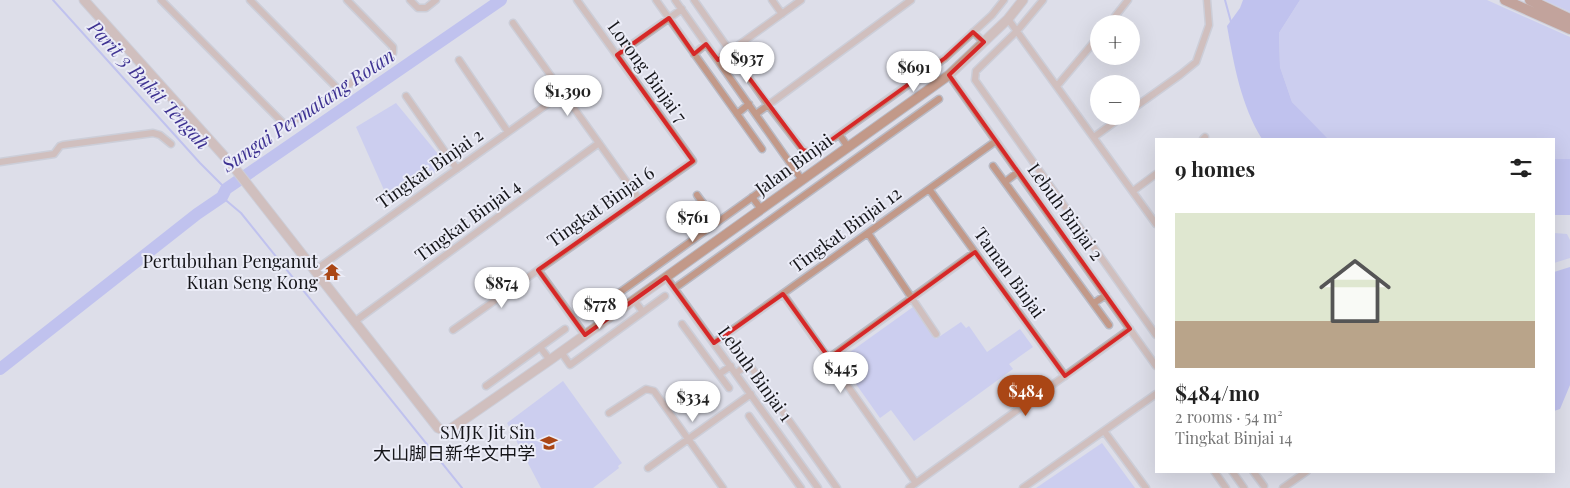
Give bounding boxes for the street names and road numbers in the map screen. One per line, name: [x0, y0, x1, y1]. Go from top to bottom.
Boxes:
street label: Lorong Binjai 7: [603, 16, 693, 128]
street label: Tingkat Binjai 2: [371, 122, 488, 214]
street label: Jalan Binjai: [749, 128, 837, 201]
street label: Lebuh Binjai 2: [1022, 158, 1109, 265]
street label: Tingkat Binjai 6: [542, 160, 659, 252]
street label: Tingkat Binjai 4: [410, 174, 525, 267]
street label: Tingkat Binjai 12: [785, 181, 906, 278]
street label: Taman Binjai: [969, 222, 1051, 322]
street label: Lebuh Binjai 1: [713, 321, 799, 426]

